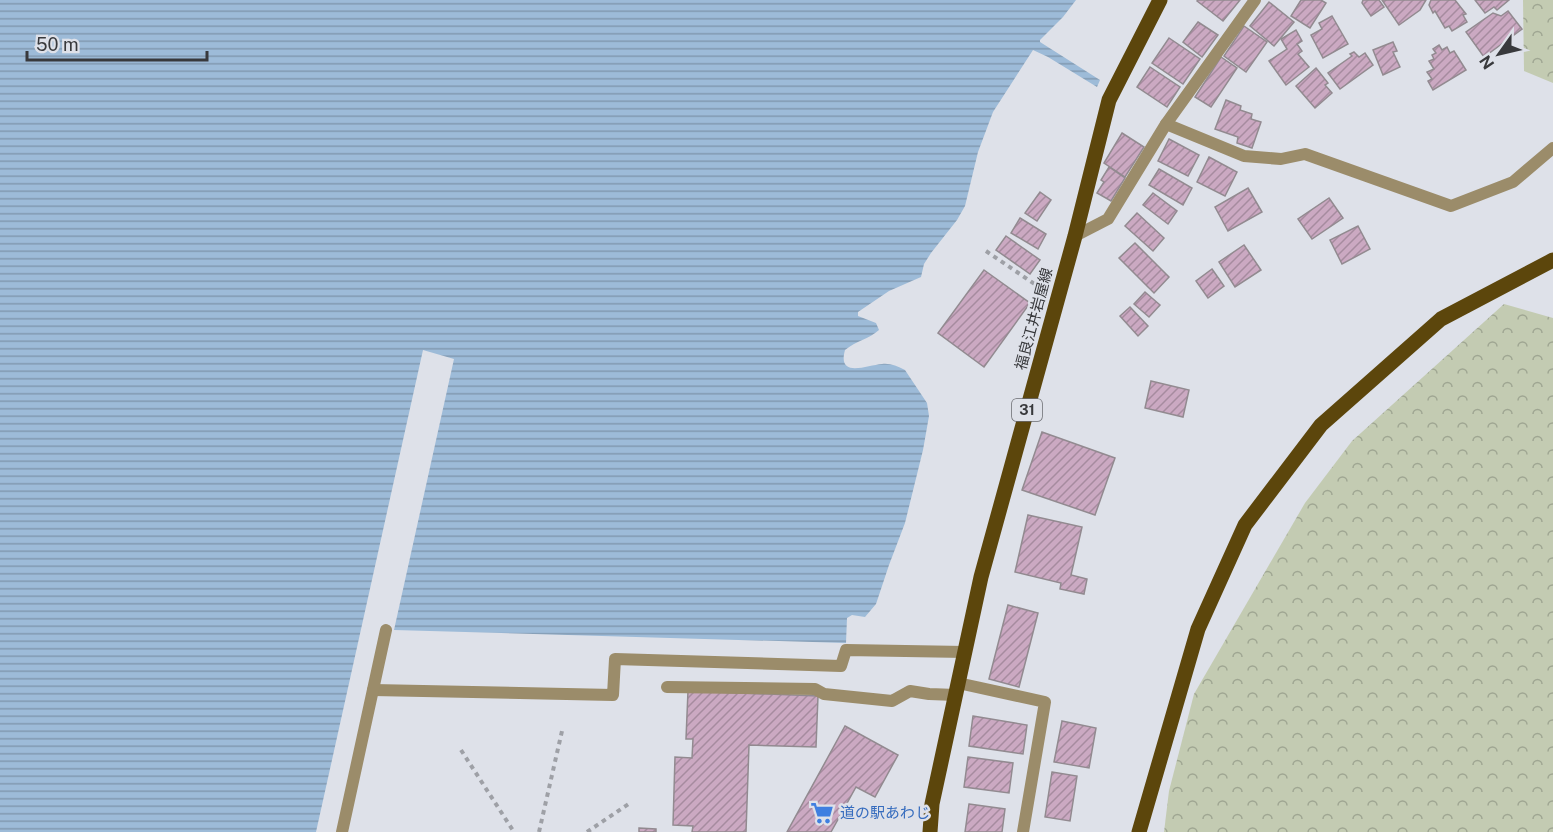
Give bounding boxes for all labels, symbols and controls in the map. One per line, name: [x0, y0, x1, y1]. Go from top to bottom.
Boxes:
scale bar: [27, 24, 207, 62]
north arrow: [1469, 24, 1529, 84]
text: 50 m: [36, 34, 79, 55]
text: N: [1476, 52, 1498, 73]
street label: 福良江井岩屋線: [1012, 266, 1055, 372]
road number: 31: [1012, 399, 1042, 421]
supermarket icon: 道の駅あわじ: [809, 800, 835, 826]
place label: 道の駅あわじ: [840, 804, 930, 821]

